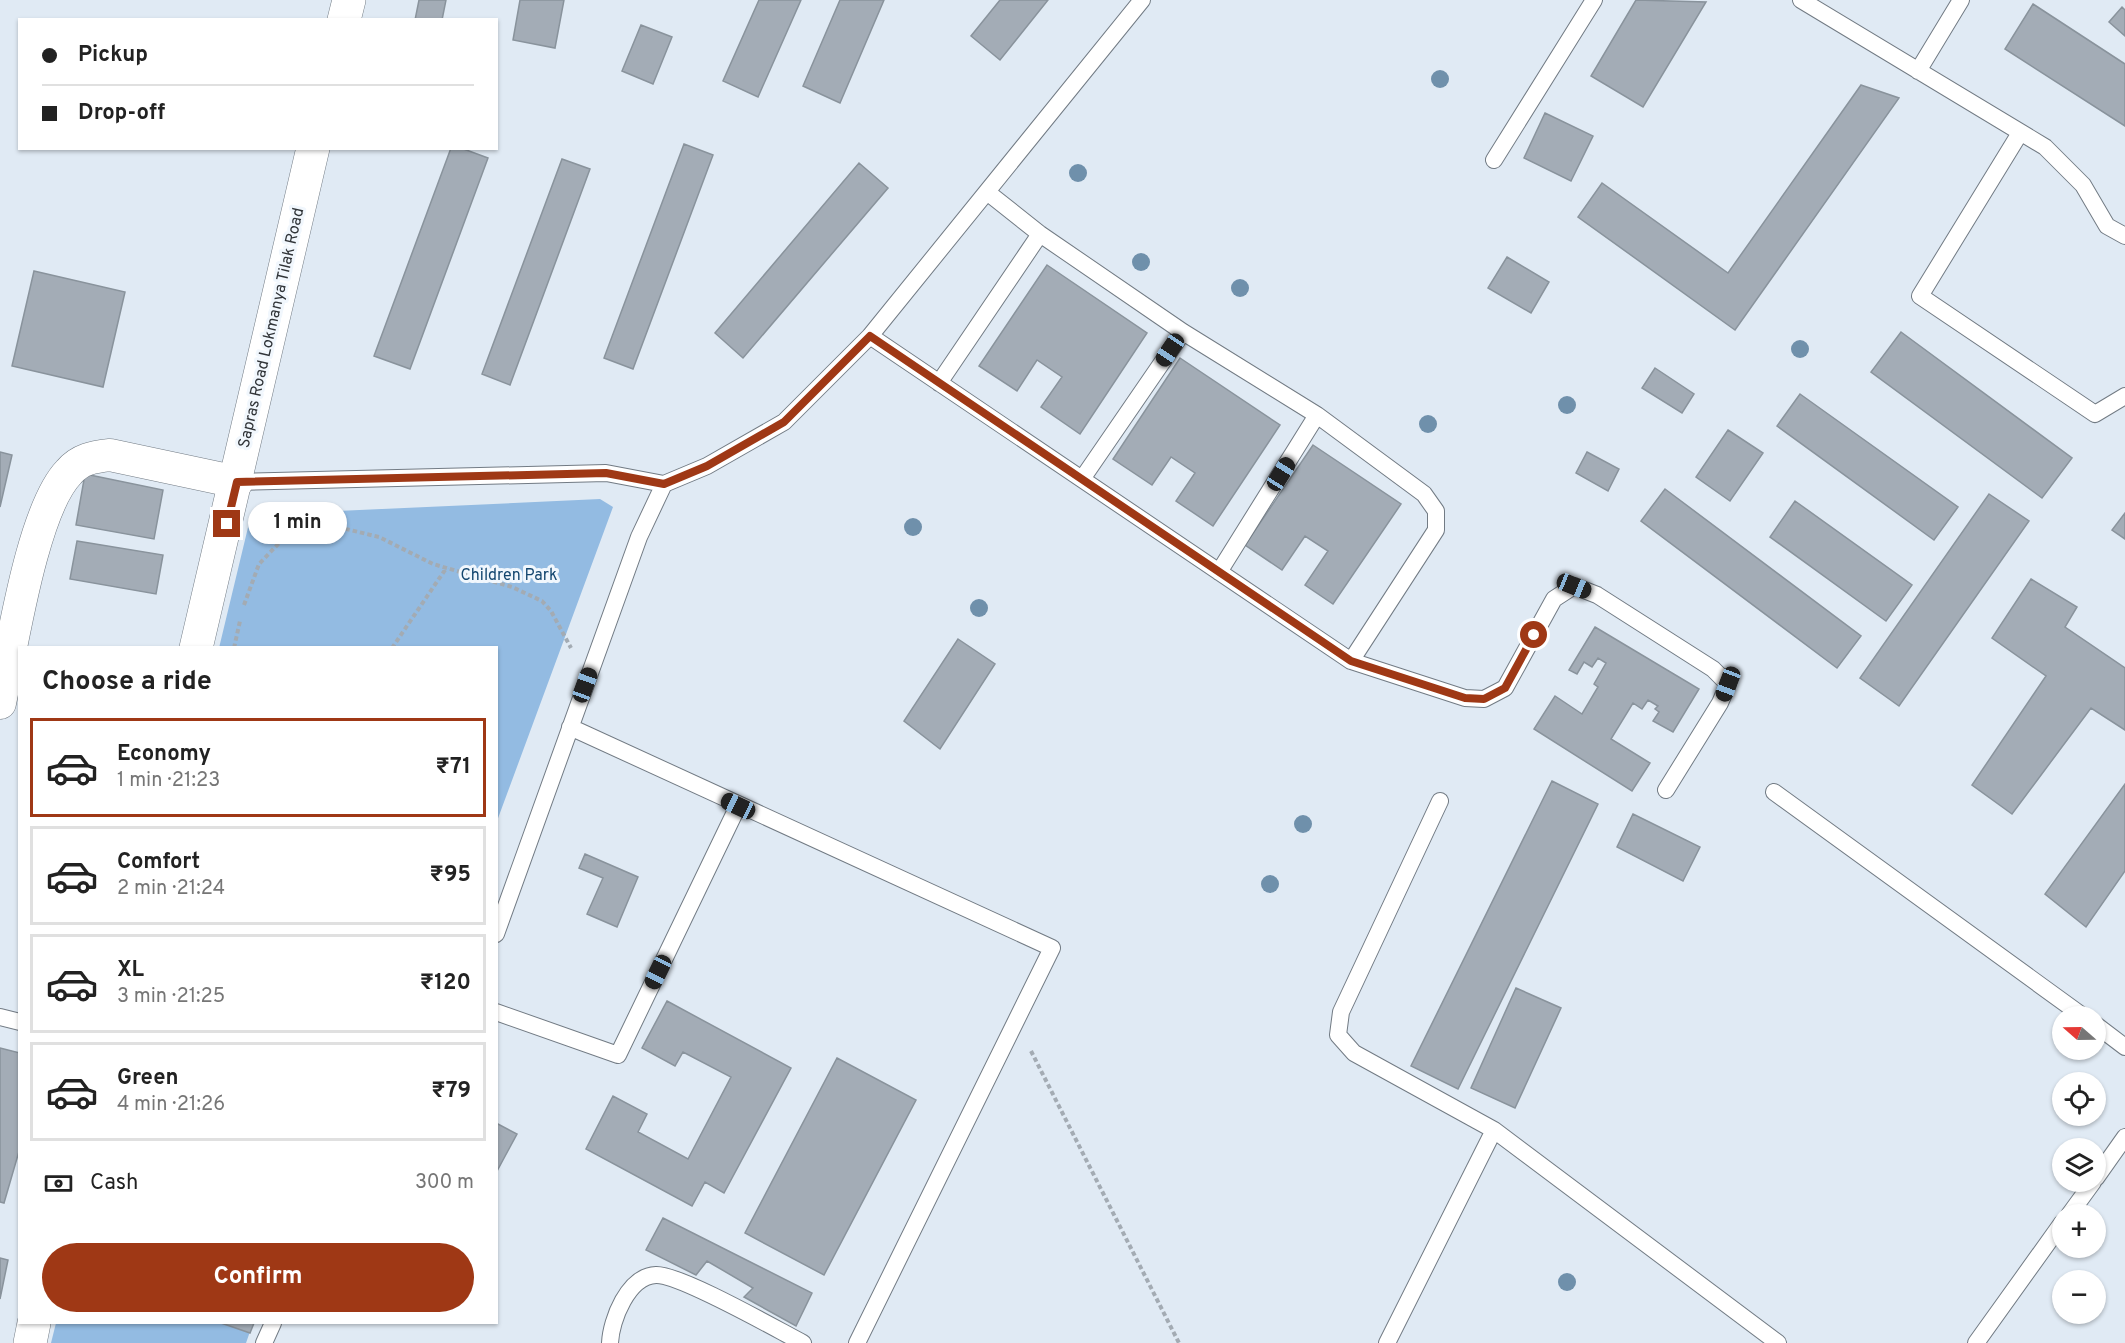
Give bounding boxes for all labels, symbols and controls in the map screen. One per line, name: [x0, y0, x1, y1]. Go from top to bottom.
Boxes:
text: Pickup: [78, 42, 148, 69]
text: Drop-off: [78, 100, 165, 127]
street label: Sapras Road Lokmanya Tilak Road: [235, 206, 309, 450]
car: [1152, 330, 1188, 370]
car: [1264, 454, 1298, 494]
callout: 1 min: [248, 503, 347, 545]
route end: [213, 510, 240, 537]
text: 1 min: [273, 510, 322, 536]
park label: Children Park: [461, 566, 558, 586]
car: [1554, 571, 1594, 601]
route start: [1520, 621, 1547, 648]
car: [1713, 664, 1743, 704]
text: Choose a ride: [42, 665, 212, 699]
car: [570, 665, 600, 705]
icon: car: [45, 741, 99, 795]
text: Economy: [117, 741, 211, 768]
text: ₹71: [436, 754, 471, 781]
text: 1 min · 21:23: [117, 768, 220, 794]
car: [718, 790, 758, 822]
icon: car: [45, 849, 99, 903]
text: Comfort: [117, 849, 200, 876]
text: ₹95: [430, 862, 471, 889]
text: 2 min · 21:24: [117, 876, 225, 902]
car: [642, 952, 674, 992]
icon: car: [45, 957, 99, 1011]
text: XL: [117, 957, 144, 984]
text: ₹120: [420, 970, 471, 997]
text: 3 min · 21:25: [117, 984, 225, 1010]
north arrow: [2052, 1006, 2106, 1060]
map controls: [2052, 1006, 2106, 1324]
icon: car: [45, 1065, 99, 1119]
text: Green: [117, 1065, 179, 1092]
button: locate: [2052, 1072, 2106, 1126]
text: ₹79: [431, 1078, 471, 1105]
text: 4 min · 21:26: [117, 1092, 225, 1118]
button: layers: [2052, 1138, 2106, 1192]
icon: cash: [42, 1167, 75, 1200]
text: Cash: [90, 1170, 139, 1197]
text: 300 m: [415, 1170, 474, 1196]
button: +: [2052, 1204, 2106, 1258]
button: Confirm: [42, 1243, 474, 1312]
button: −: [2052, 1270, 2106, 1324]

